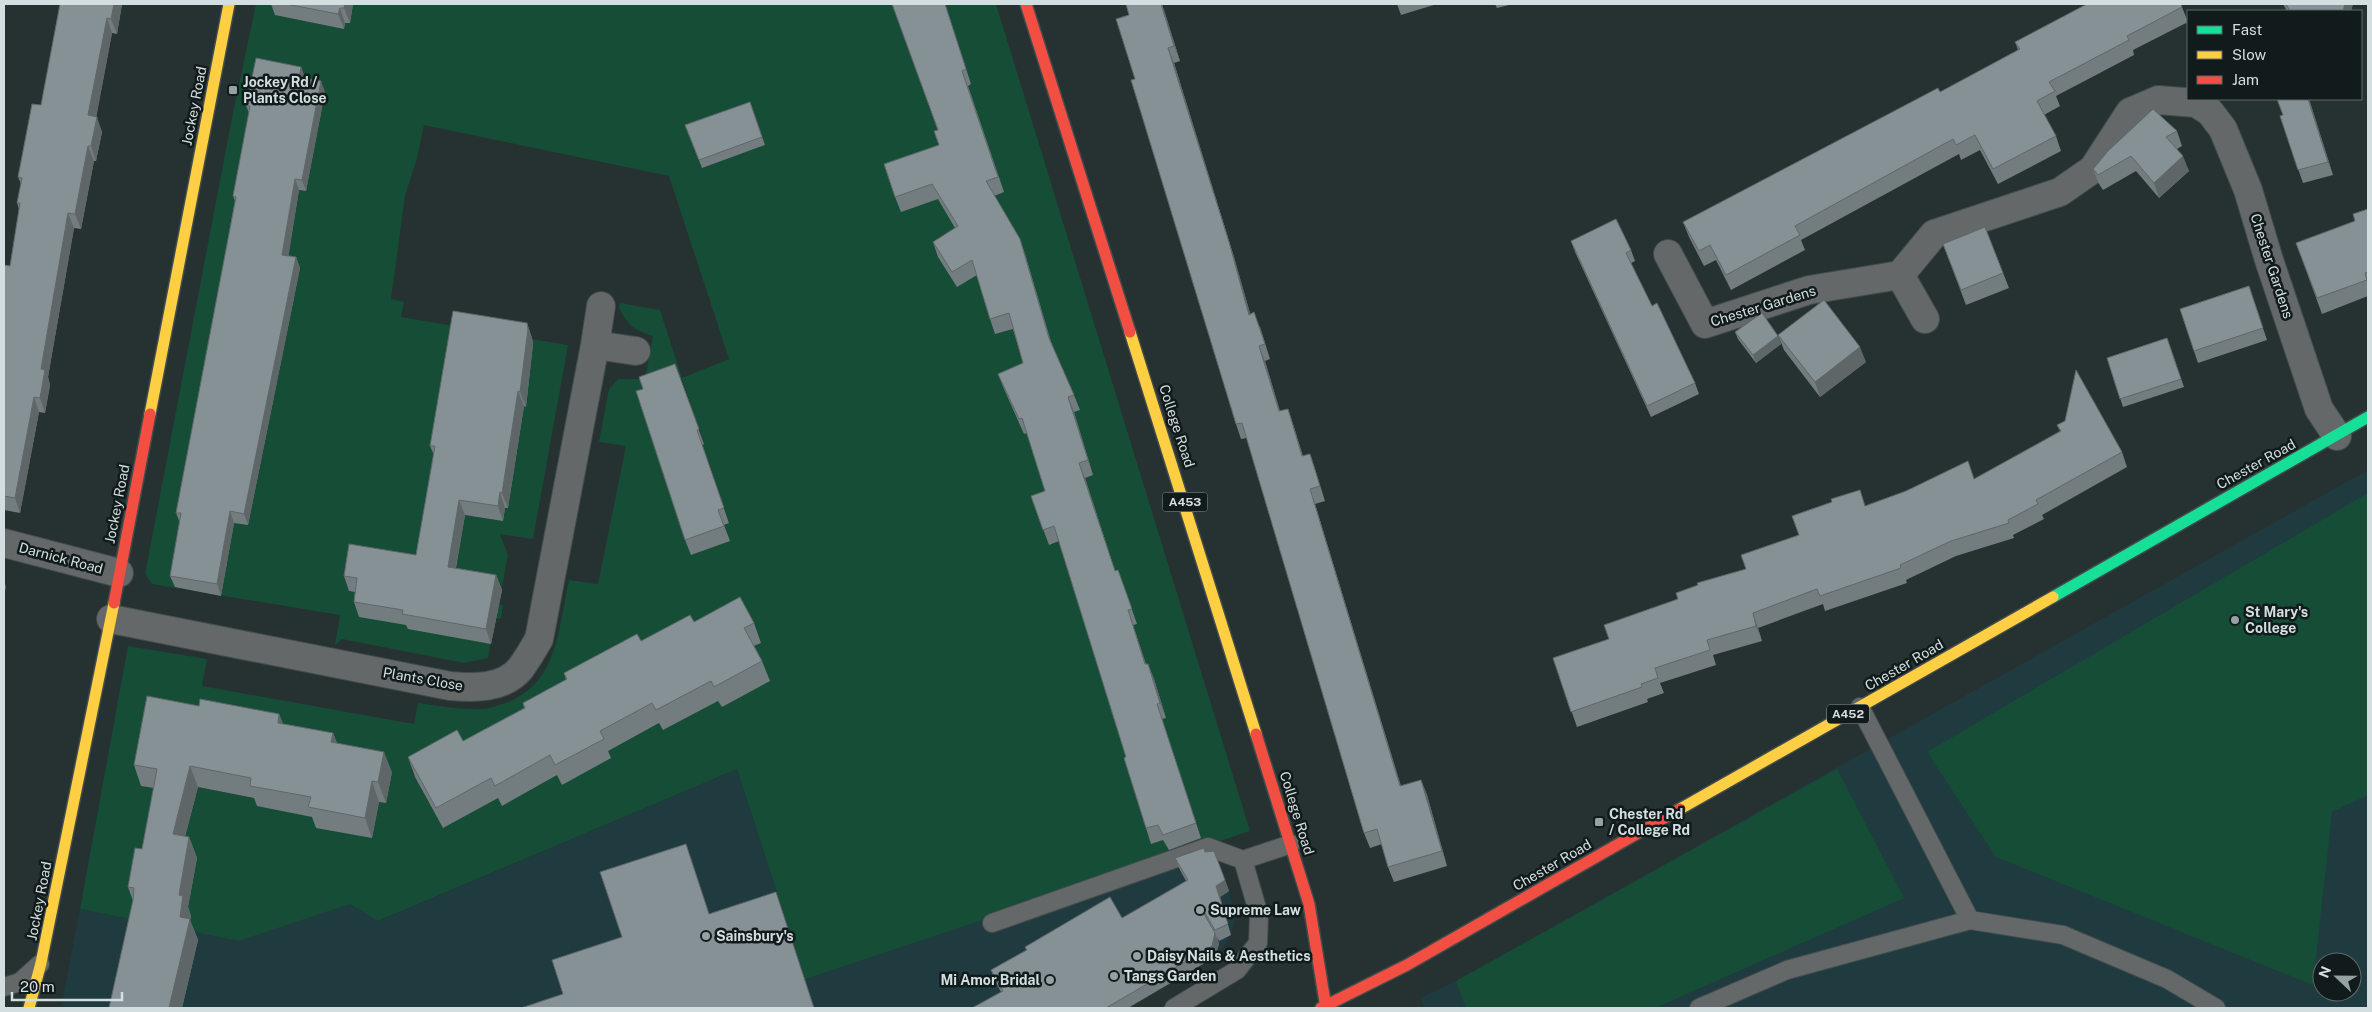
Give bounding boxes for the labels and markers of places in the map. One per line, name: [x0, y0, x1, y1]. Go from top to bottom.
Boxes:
place label: Jockey Rd / Plants Close: [243, 74, 327, 106]
marker: Jockey Rd / Plants Close: [227, 84, 239, 96]
place label: St Mary's College: [2245, 604, 2308, 636]
marker: St Mary's College: [2229, 614, 2241, 626]
place label: Chester Rd / College Rd: [1609, 806, 1690, 838]
marker: Chester Rd / College Rd: [1593, 816, 1605, 828]
place label: Supreme Law: [1210, 902, 1301, 918]
marker: Supreme Law: [1194, 904, 1206, 916]
place label: Sainsbury's: [716, 928, 794, 944]
marker: Sainsbury's: [700, 930, 712, 942]
place label: Daisy Nails & Aesthetics: [1147, 948, 1311, 964]
marker: Daisy Nails & Aesthetics: [1131, 950, 1143, 962]
place label: Tangs Garden: [1124, 968, 1216, 984]
marker: Tangs Garden: [1108, 970, 1120, 982]
place label: Mi Amor Bridal: [940, 972, 1040, 988]
marker: Mi Amor Bridal: [1044, 974, 1056, 986]

